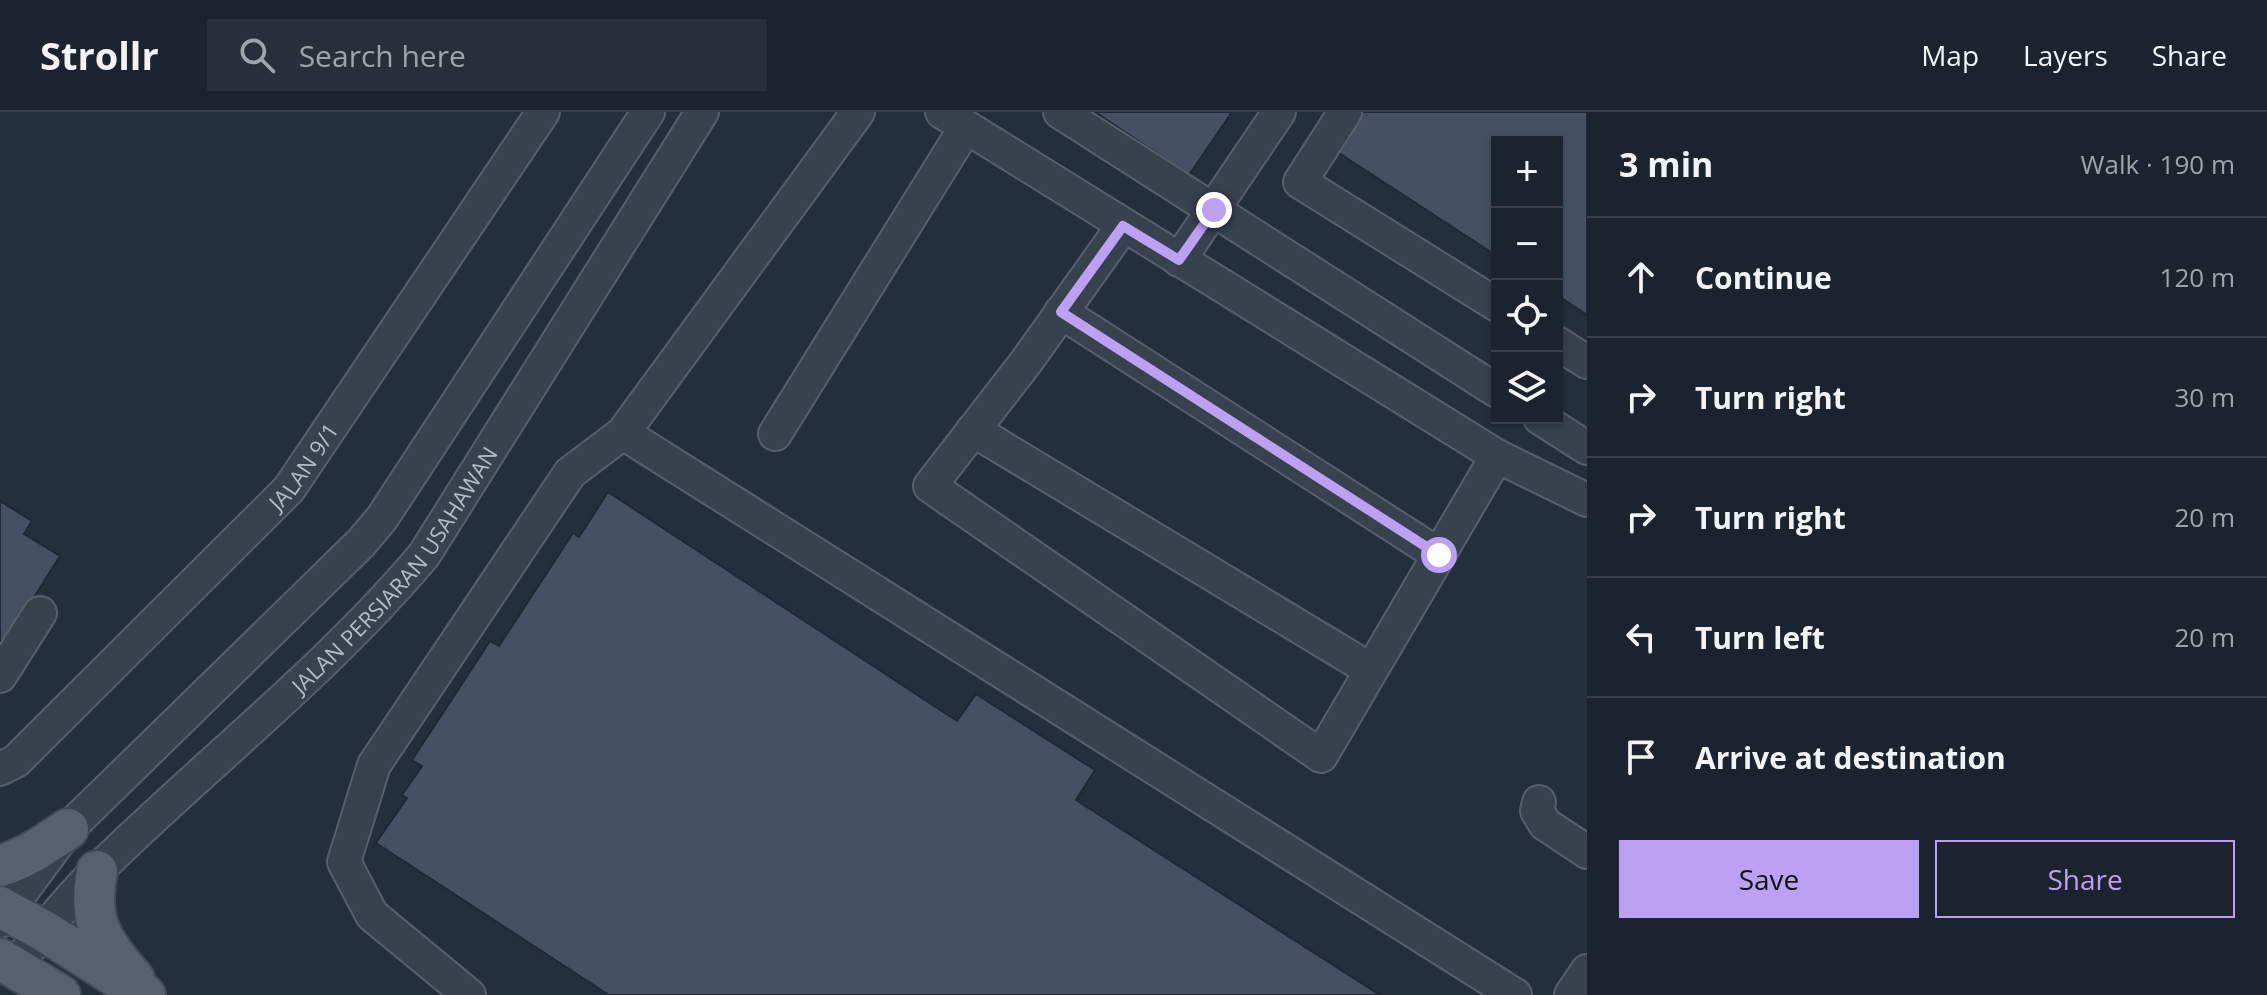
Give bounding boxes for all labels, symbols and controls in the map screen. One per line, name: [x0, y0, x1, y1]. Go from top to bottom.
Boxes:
search box: [207, 19, 767, 91]
text: Strollr: [40, 29, 159, 81]
icon: search: [235, 33, 279, 77]
text: Search here: [299, 35, 466, 76]
text: Map: [1921, 36, 1979, 74]
text: Layers: [2023, 36, 2108, 74]
text: Share: [2152, 36, 2227, 74]
map controls: [1491, 136, 1563, 424]
button: +: [1491, 136, 1563, 208]
text: 3 min: [1619, 141, 1713, 187]
text: Walk · 190 m: [2081, 146, 2235, 182]
route end: [1196, 192, 1232, 228]
button: −: [1491, 208, 1563, 280]
icon: ahead: [1619, 255, 1663, 299]
text: Continue: [1695, 257, 1832, 298]
text: 120 m: [2160, 259, 2235, 295]
button: locate: [1491, 280, 1563, 352]
button: layers: [1491, 352, 1563, 424]
icon: right: [1619, 375, 1663, 419]
text: Turn right: [1695, 377, 1846, 418]
text: 30 m: [2174, 379, 2235, 415]
street label: JALAN 9/1: [260, 417, 345, 518]
street label: JALAN PERSIARAN USAHAWAN: [283, 440, 504, 701]
icon: right: [1619, 495, 1663, 539]
text: Turn right: [1695, 497, 1846, 538]
text: 20 m: [2174, 499, 2235, 535]
route start: [1421, 537, 1457, 573]
icon: left: [1619, 615, 1663, 659]
text: Turn left: [1695, 617, 1825, 658]
text: 20 m: [2174, 619, 2235, 655]
icon: arrive: [1619, 735, 1663, 779]
text: Arrive at destination: [1695, 737, 2006, 778]
button: Save: [1619, 840, 1919, 918]
button: Share: [1935, 840, 2235, 918]

